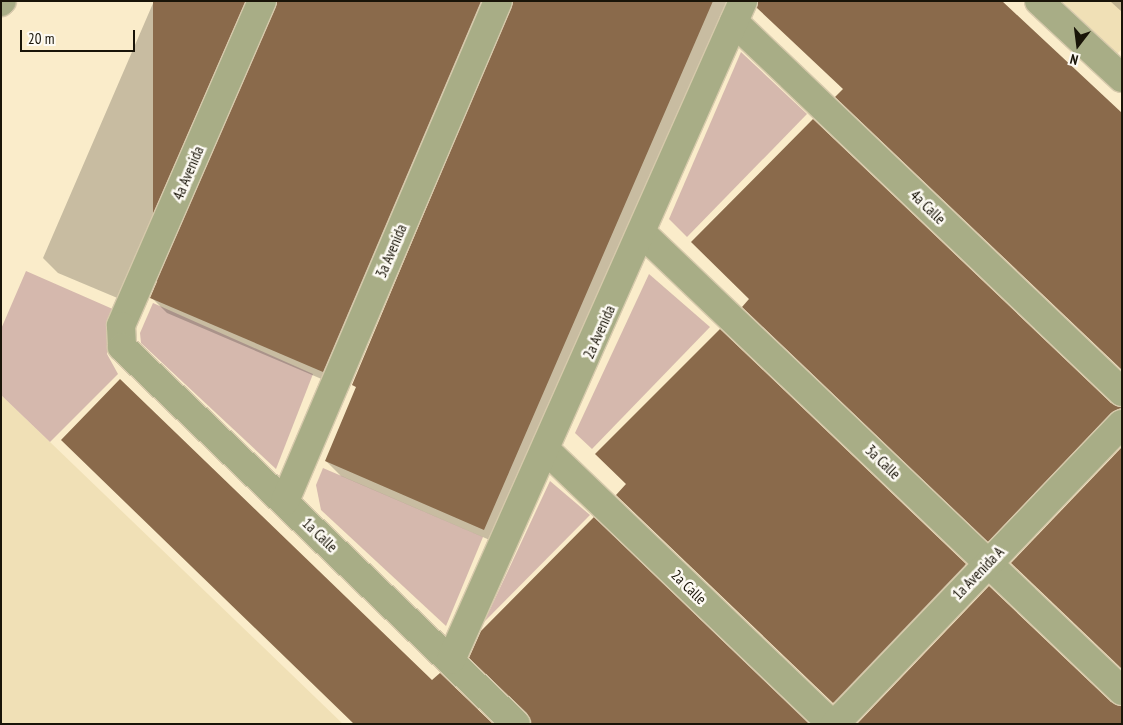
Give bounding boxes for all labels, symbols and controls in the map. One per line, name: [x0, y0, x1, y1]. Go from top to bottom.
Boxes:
scale bar: [22, 20, 138, 52]
north arrow: [1053, 20, 1103, 70]
text: 20 m: [28, 29, 54, 48]
text: N: [1068, 50, 1080, 69]
street label: 4a Avenida: [169, 143, 207, 203]
street label: 4a Calle: [907, 186, 949, 228]
street label: 3a Avenida: [372, 221, 410, 281]
street label: 2a Avenida: [579, 302, 619, 362]
street label: 3a Calle: [862, 441, 904, 483]
street label: 1a Calle: [299, 514, 341, 556]
street label: 1a Avenida A: [948, 543, 1008, 603]
street label: 2a Calle: [668, 566, 710, 608]

